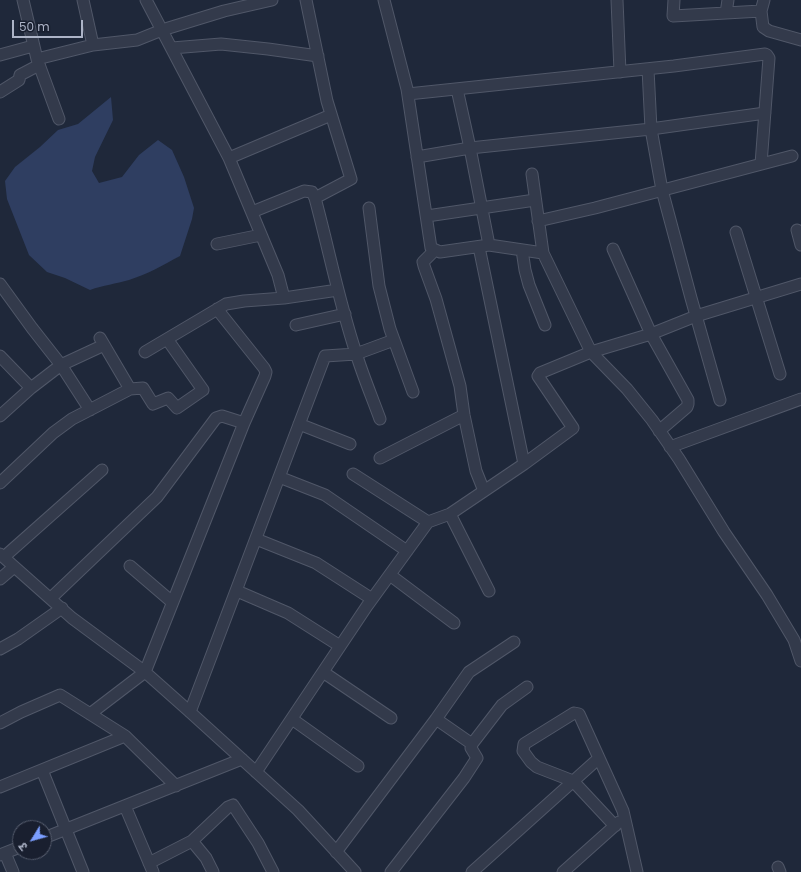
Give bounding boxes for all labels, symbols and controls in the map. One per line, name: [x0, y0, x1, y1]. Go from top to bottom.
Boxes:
scale bar: [14, 12, 85, 38]
text: 50 m: [19, 18, 50, 35]
north arrow: [12, 820, 52, 860]
text: उ: [15, 839, 31, 854]

